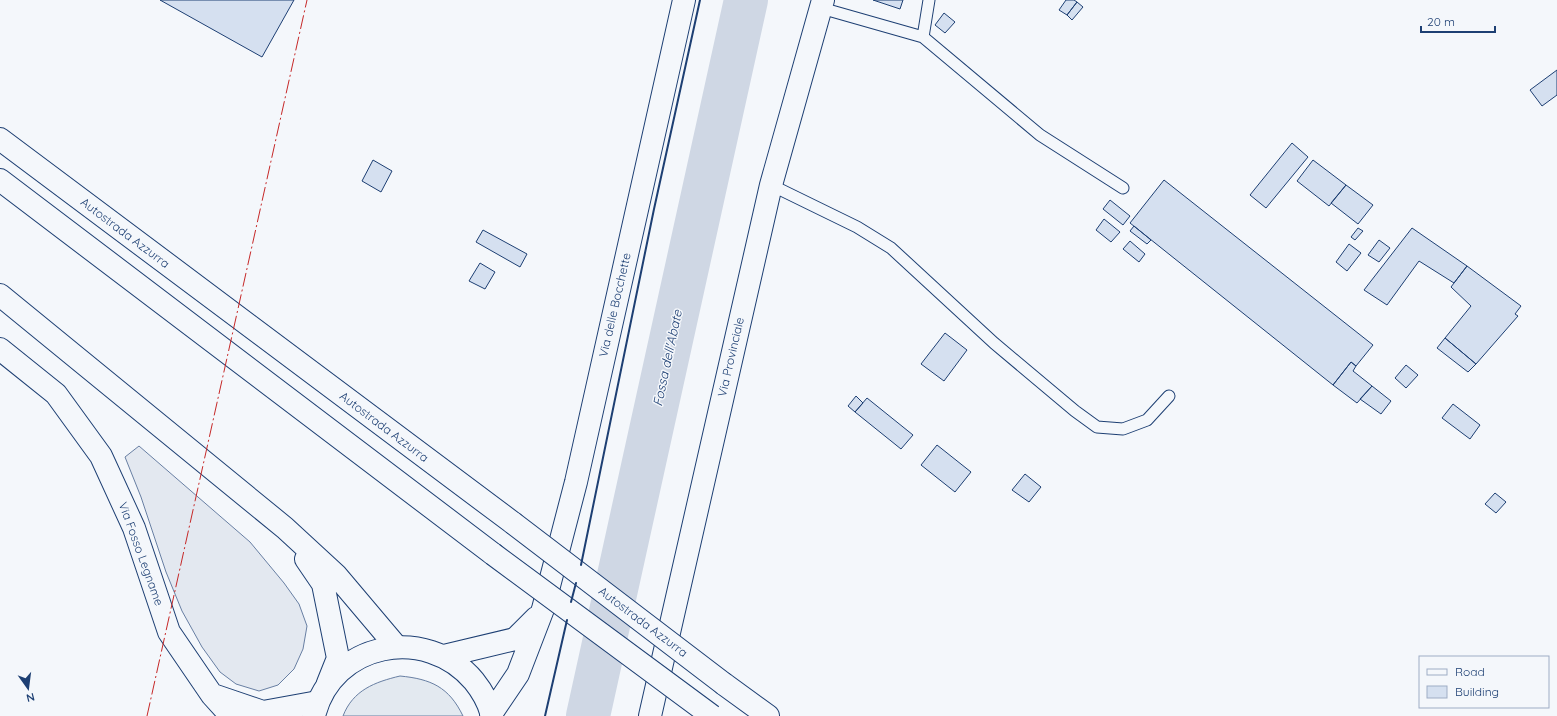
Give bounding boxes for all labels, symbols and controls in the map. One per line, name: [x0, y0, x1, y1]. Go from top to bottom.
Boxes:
scale bar: [1421, 8, 1495, 34]
text: 20 m: [1427, 14, 1455, 29]
street label: Autostrada Azzurra: [78, 194, 173, 271]
street label: Via delle Bocchette: [595, 251, 634, 358]
water label: Fossa dell'Abate: [649, 308, 685, 408]
street label: Via Provinciale: [714, 315, 747, 398]
street label: Autostrada Azzurra: [337, 388, 432, 465]
street label: Via Fosso Legname: [116, 500, 167, 608]
street label: Autostrada Azzurra: [596, 583, 691, 660]
legend: [1419, 656, 1549, 708]
text: Road: [1455, 664, 1485, 679]
north arrow: [8, 668, 48, 708]
text: Building: [1455, 684, 1499, 699]
text: N: [25, 690, 36, 705]

